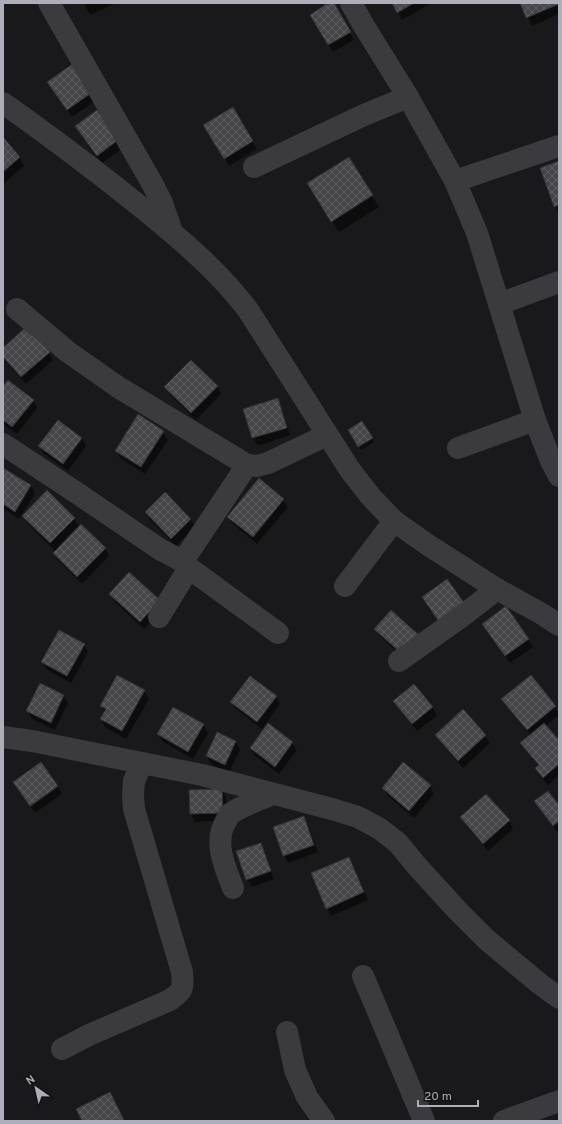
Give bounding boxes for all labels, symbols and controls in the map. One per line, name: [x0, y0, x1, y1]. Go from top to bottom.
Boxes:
north arrow: [16, 1068, 56, 1108]
text: N: [24, 1073, 38, 1089]
scale bar: [418, 1082, 478, 1108]
text: 20 m: [424, 1089, 452, 1105]

